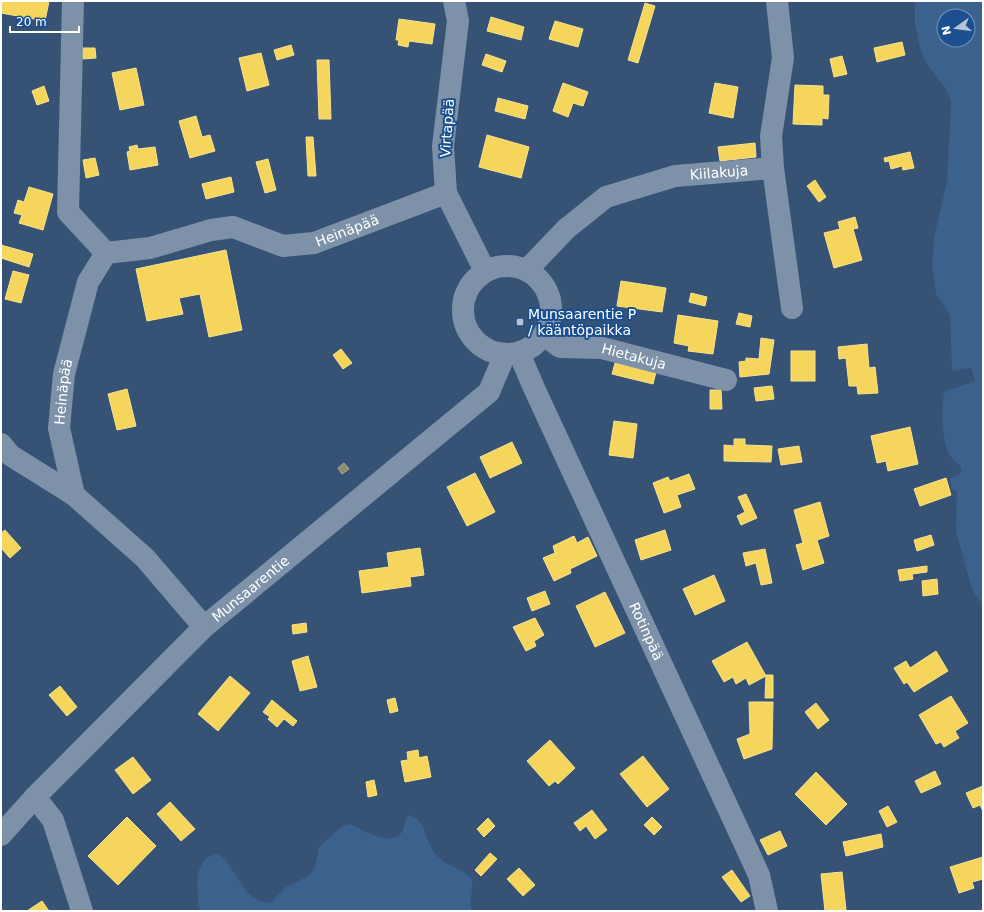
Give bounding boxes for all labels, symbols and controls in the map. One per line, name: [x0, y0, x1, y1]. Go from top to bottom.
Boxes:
scale bar: [10, 8, 79, 34]
north arrow: [936, 8, 976, 48]
text: 20 m: [16, 15, 47, 29]
text: N: [939, 24, 954, 36]
street label: Virtapää: [437, 98, 457, 158]
street label: Kiilakuja: [689, 162, 749, 183]
street label: Heinäpää: [313, 211, 381, 250]
place label: Munsaarentie P / kääntöpaikka: [528, 306, 636, 338]
marker: Munsaarentie P / kääntöpaikka: [515, 317, 525, 327]
street label: Hietakuja: [600, 340, 668, 372]
street label: Heinäpää: [51, 357, 76, 425]
street label: Munsaarentie: [209, 552, 292, 625]
street label: Rotinpää: [626, 600, 667, 663]

